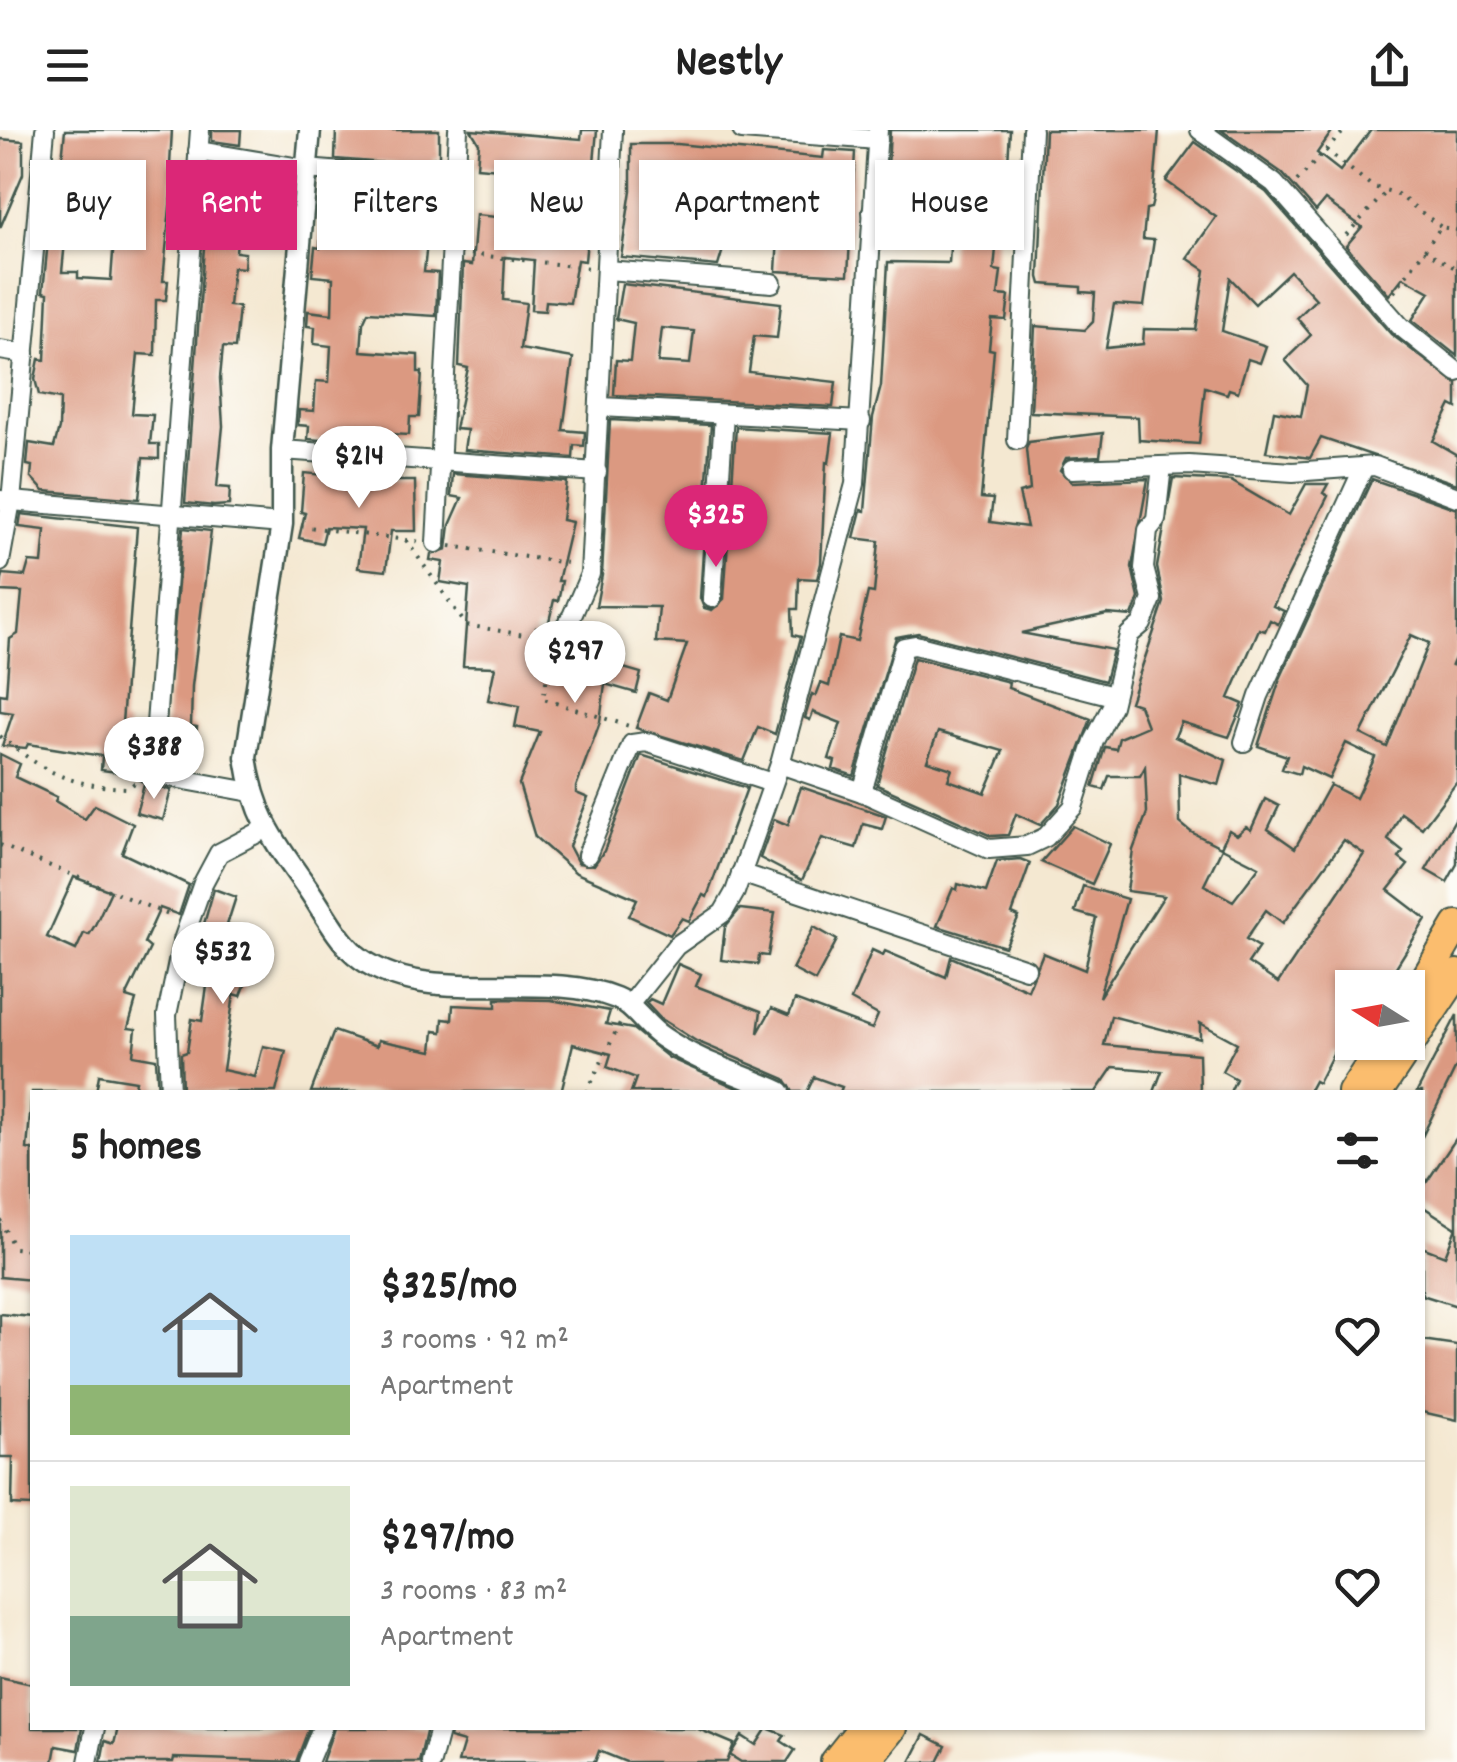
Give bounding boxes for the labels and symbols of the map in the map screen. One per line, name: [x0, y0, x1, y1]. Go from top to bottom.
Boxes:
pin: $214: [300, 426, 418, 511]
pin: $325: [657, 485, 775, 570]
pin: $297: [516, 621, 634, 706]
pin: $388: [95, 717, 213, 802]
pin: $532: [164, 922, 282, 1007]
north arrow: [1335, 970, 1425, 1060]

